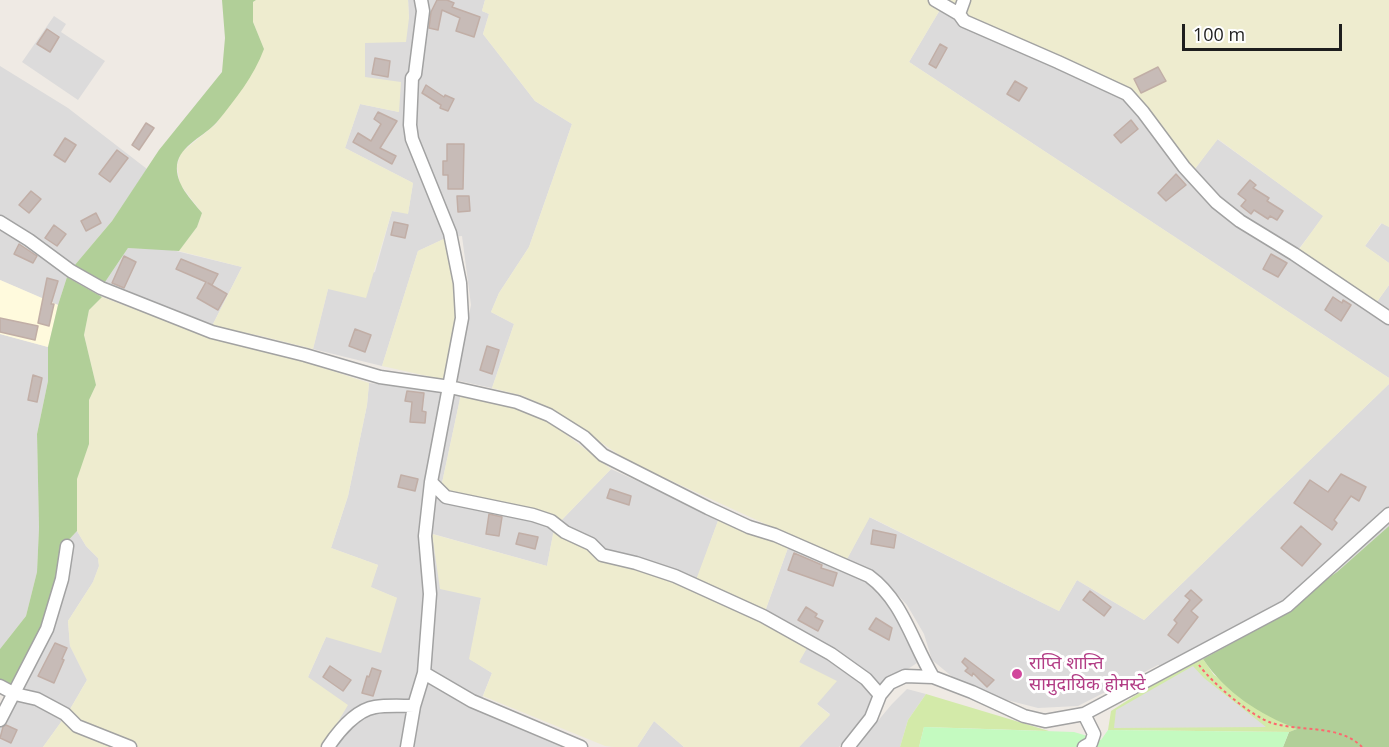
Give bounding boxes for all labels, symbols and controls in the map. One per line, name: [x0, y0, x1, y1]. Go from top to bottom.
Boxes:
scale bar: [1185, 12, 1346, 50]
text: 100 m: [1193, 22, 1245, 46]
place label: राप्ति शान्ति सामुदायिक होमस्टे: [1029, 653, 1145, 696]
marker: राप्ति शान्ति सामुदायिक होमस्टे: [1010, 667, 1024, 681]

